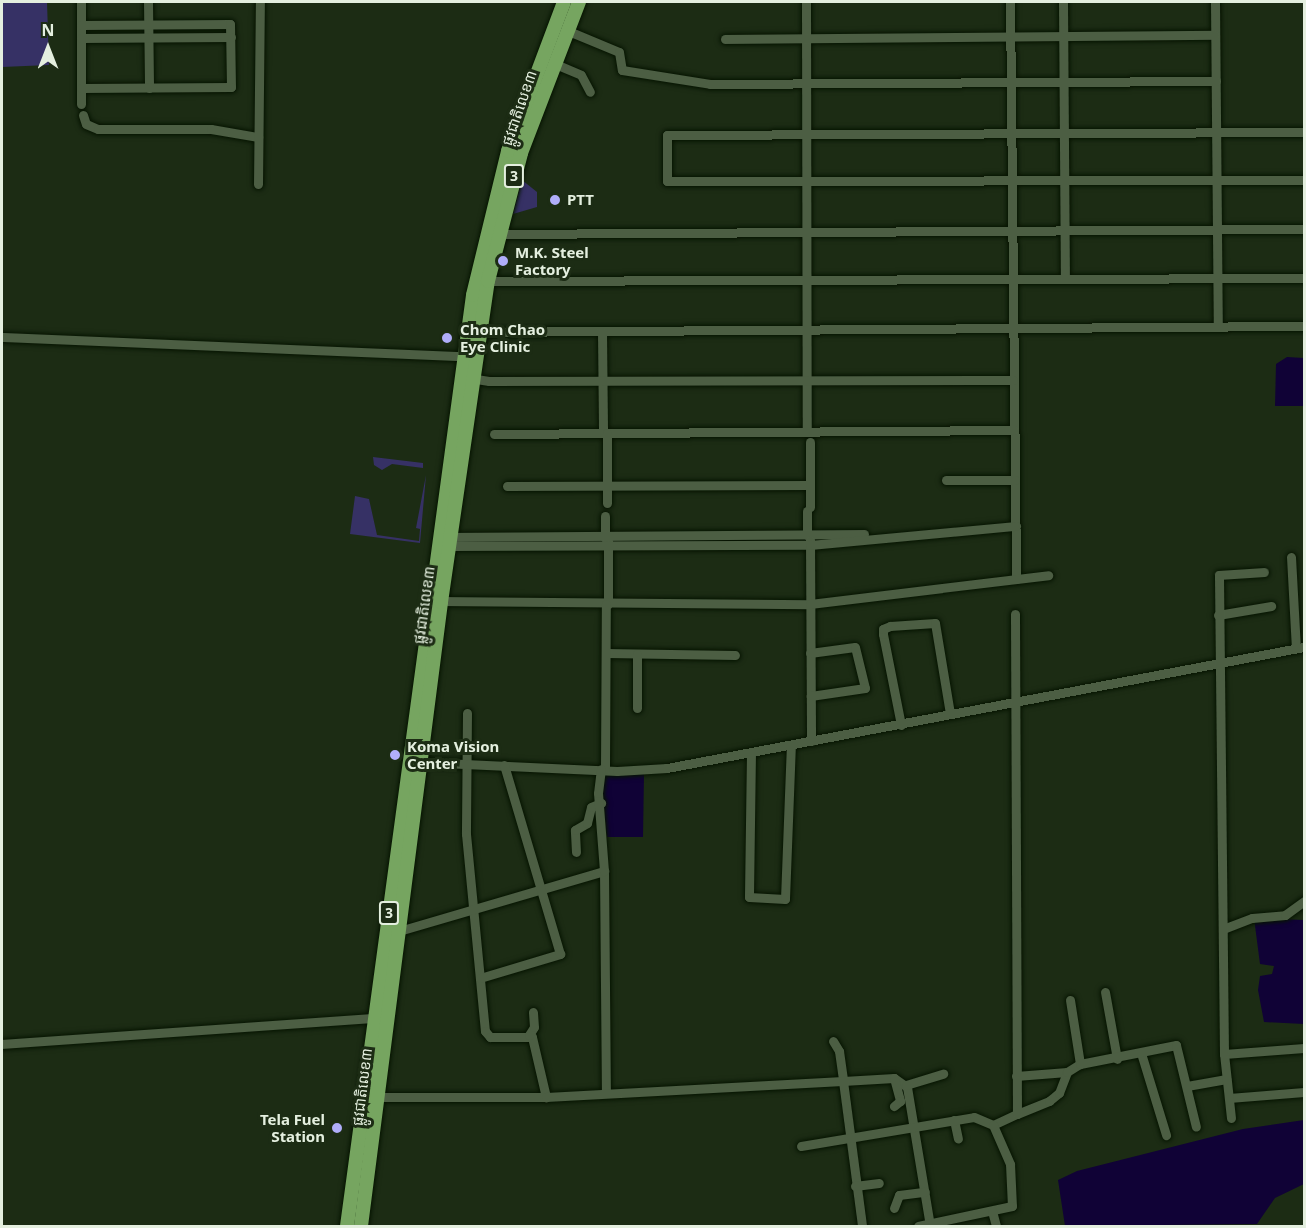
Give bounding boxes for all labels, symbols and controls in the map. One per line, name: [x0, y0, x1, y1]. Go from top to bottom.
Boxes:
north arrow: [18, 18, 78, 78]
text: N: [42, 19, 54, 41]
street label: ផ្លូវជាតិលេខ៣: [498, 68, 540, 148]
road number: 3: [504, 165, 524, 187]
place label: PTT: [567, 191, 594, 209]
marker: PTT: [548, 193, 562, 207]
place label: M.K. Steel Factory: [515, 243, 589, 278]
marker: M.K. Steel Factory: [496, 254, 510, 268]
place label: Chom Chao Eye Clinic: [460, 320, 545, 355]
marker: Chom Chao Eye Clinic: [438, 329, 456, 347]
street label: ផ្លូវជាតិលេខ៣: [410, 565, 438, 645]
place label: Koma Vision Center: [407, 737, 499, 772]
marker: Koma Vision Center: [388, 748, 402, 762]
road number: 3: [378, 902, 400, 924]
street label: ផ្លូវជាតិលេខ៣: [348, 1047, 376, 1127]
place label: Tela Fuel Station: [260, 1110, 325, 1145]
marker: Tela Fuel Station: [330, 1121, 344, 1135]

